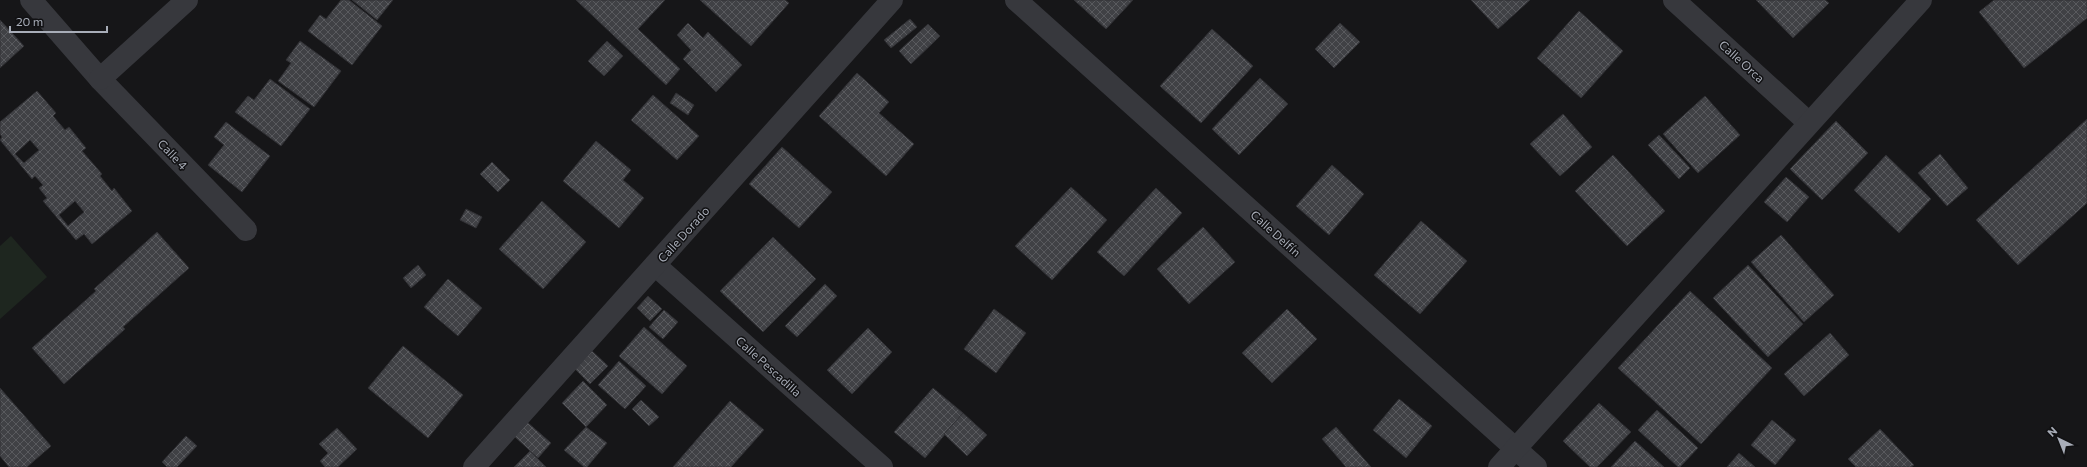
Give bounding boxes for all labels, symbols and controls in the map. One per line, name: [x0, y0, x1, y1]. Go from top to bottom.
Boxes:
scale bar: [10, 8, 107, 34]
text: 20 m: [16, 14, 43, 28]
street label: Calle Orca: [1717, 37, 1767, 85]
street label: Calle 4: [155, 136, 191, 172]
street label: Calle Dorado: [654, 203, 712, 265]
street label: Calle Delfín: [1248, 207, 1304, 259]
street label: Calle Pescadilla: [733, 333, 805, 399]
north arrow: [2039, 419, 2079, 459]
text: N: [2044, 424, 2059, 439]

